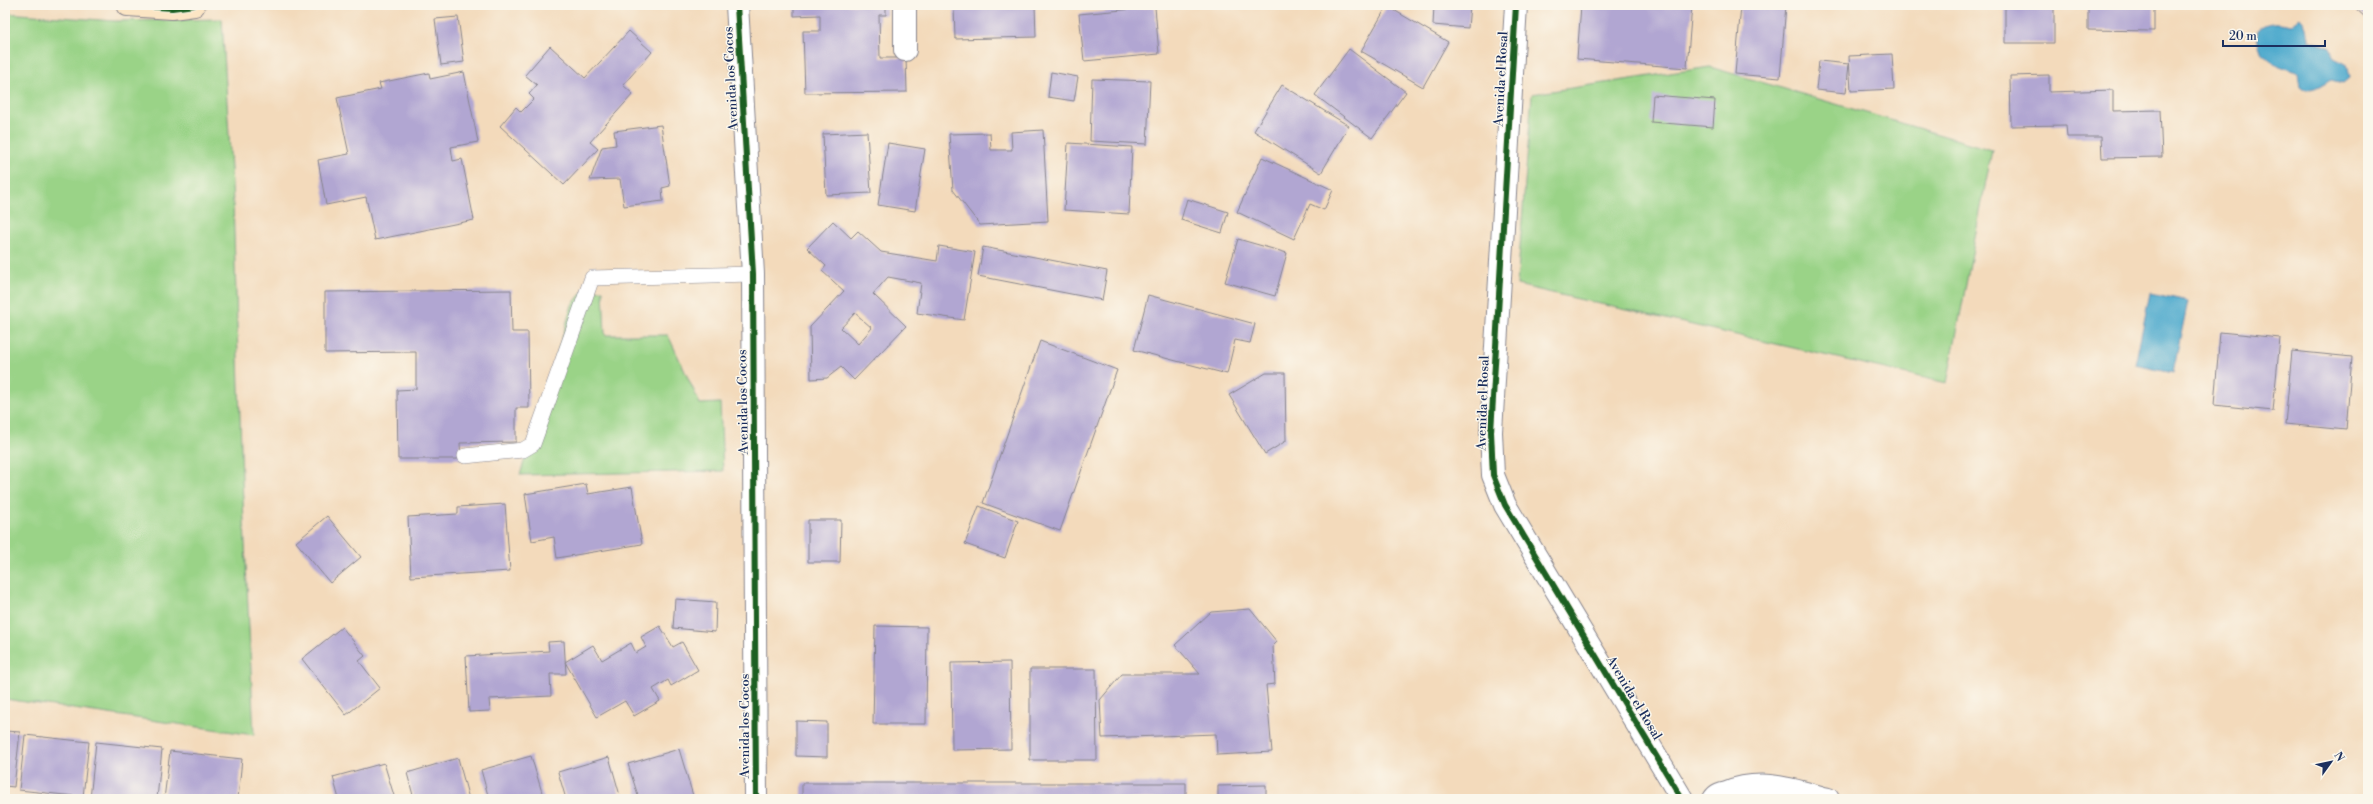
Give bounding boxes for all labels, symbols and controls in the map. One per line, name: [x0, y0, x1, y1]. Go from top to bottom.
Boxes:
scale bar: [2223, 22, 2325, 48]
street label: Avenida los Cocos: [720, 26, 742, 133]
text: 20 m: [2229, 29, 2257, 44]
street label: Avenida el Rosal: [1490, 31, 1511, 128]
street label: Avenida los Cocos: [734, 349, 752, 456]
street label: Avenida el Rosal: [1473, 355, 1493, 452]
street label: Avenida el Rosal: [1602, 652, 1665, 743]
street label: Avenida los Cocos: [737, 673, 753, 780]
north arrow: [2311, 742, 2351, 782]
text: N: [2330, 750, 2347, 765]

